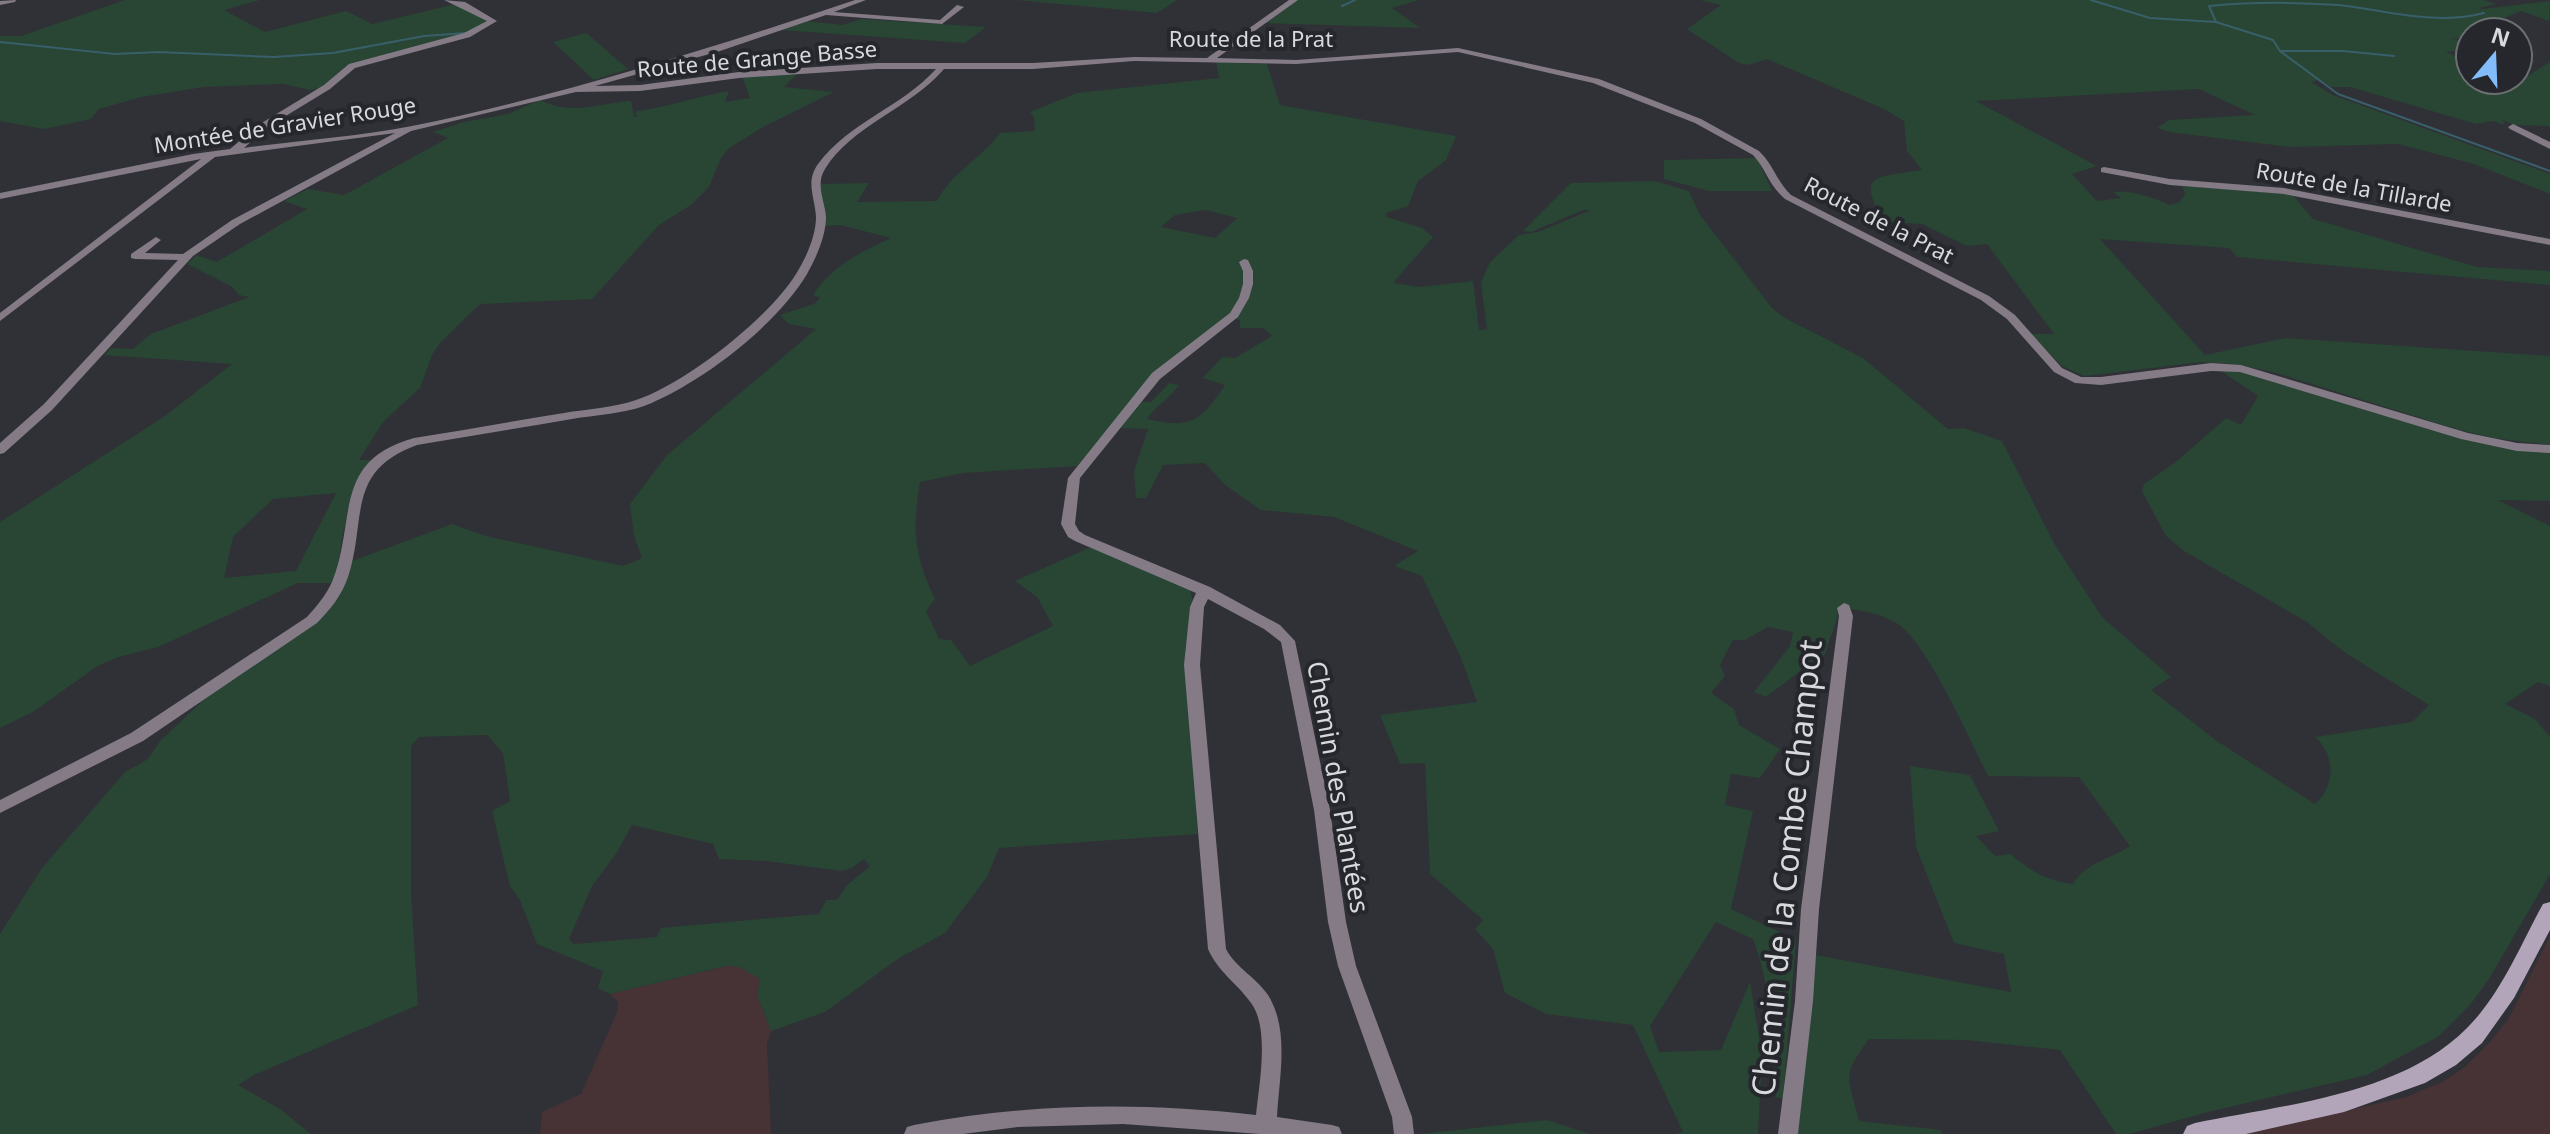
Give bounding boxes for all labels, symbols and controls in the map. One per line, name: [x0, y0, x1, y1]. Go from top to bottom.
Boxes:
north arrow: [2454, 16, 2534, 96]
text: N: [2487, 19, 2514, 53]
street label: Route de la Prat: [1169, 23, 1333, 53]
street label: Route de Grange Basse: [636, 33, 878, 83]
street label: Montée de Gravier Rouge: [152, 88, 418, 160]
street label: Route de la Tillarde: [2254, 154, 2454, 218]
street label: Route de la Prat: [1799, 168, 1960, 270]
street label: Chemin de la Combe Champot: [1740, 637, 1831, 1098]
street label: Chemin des Plantées: [1299, 658, 1379, 916]

